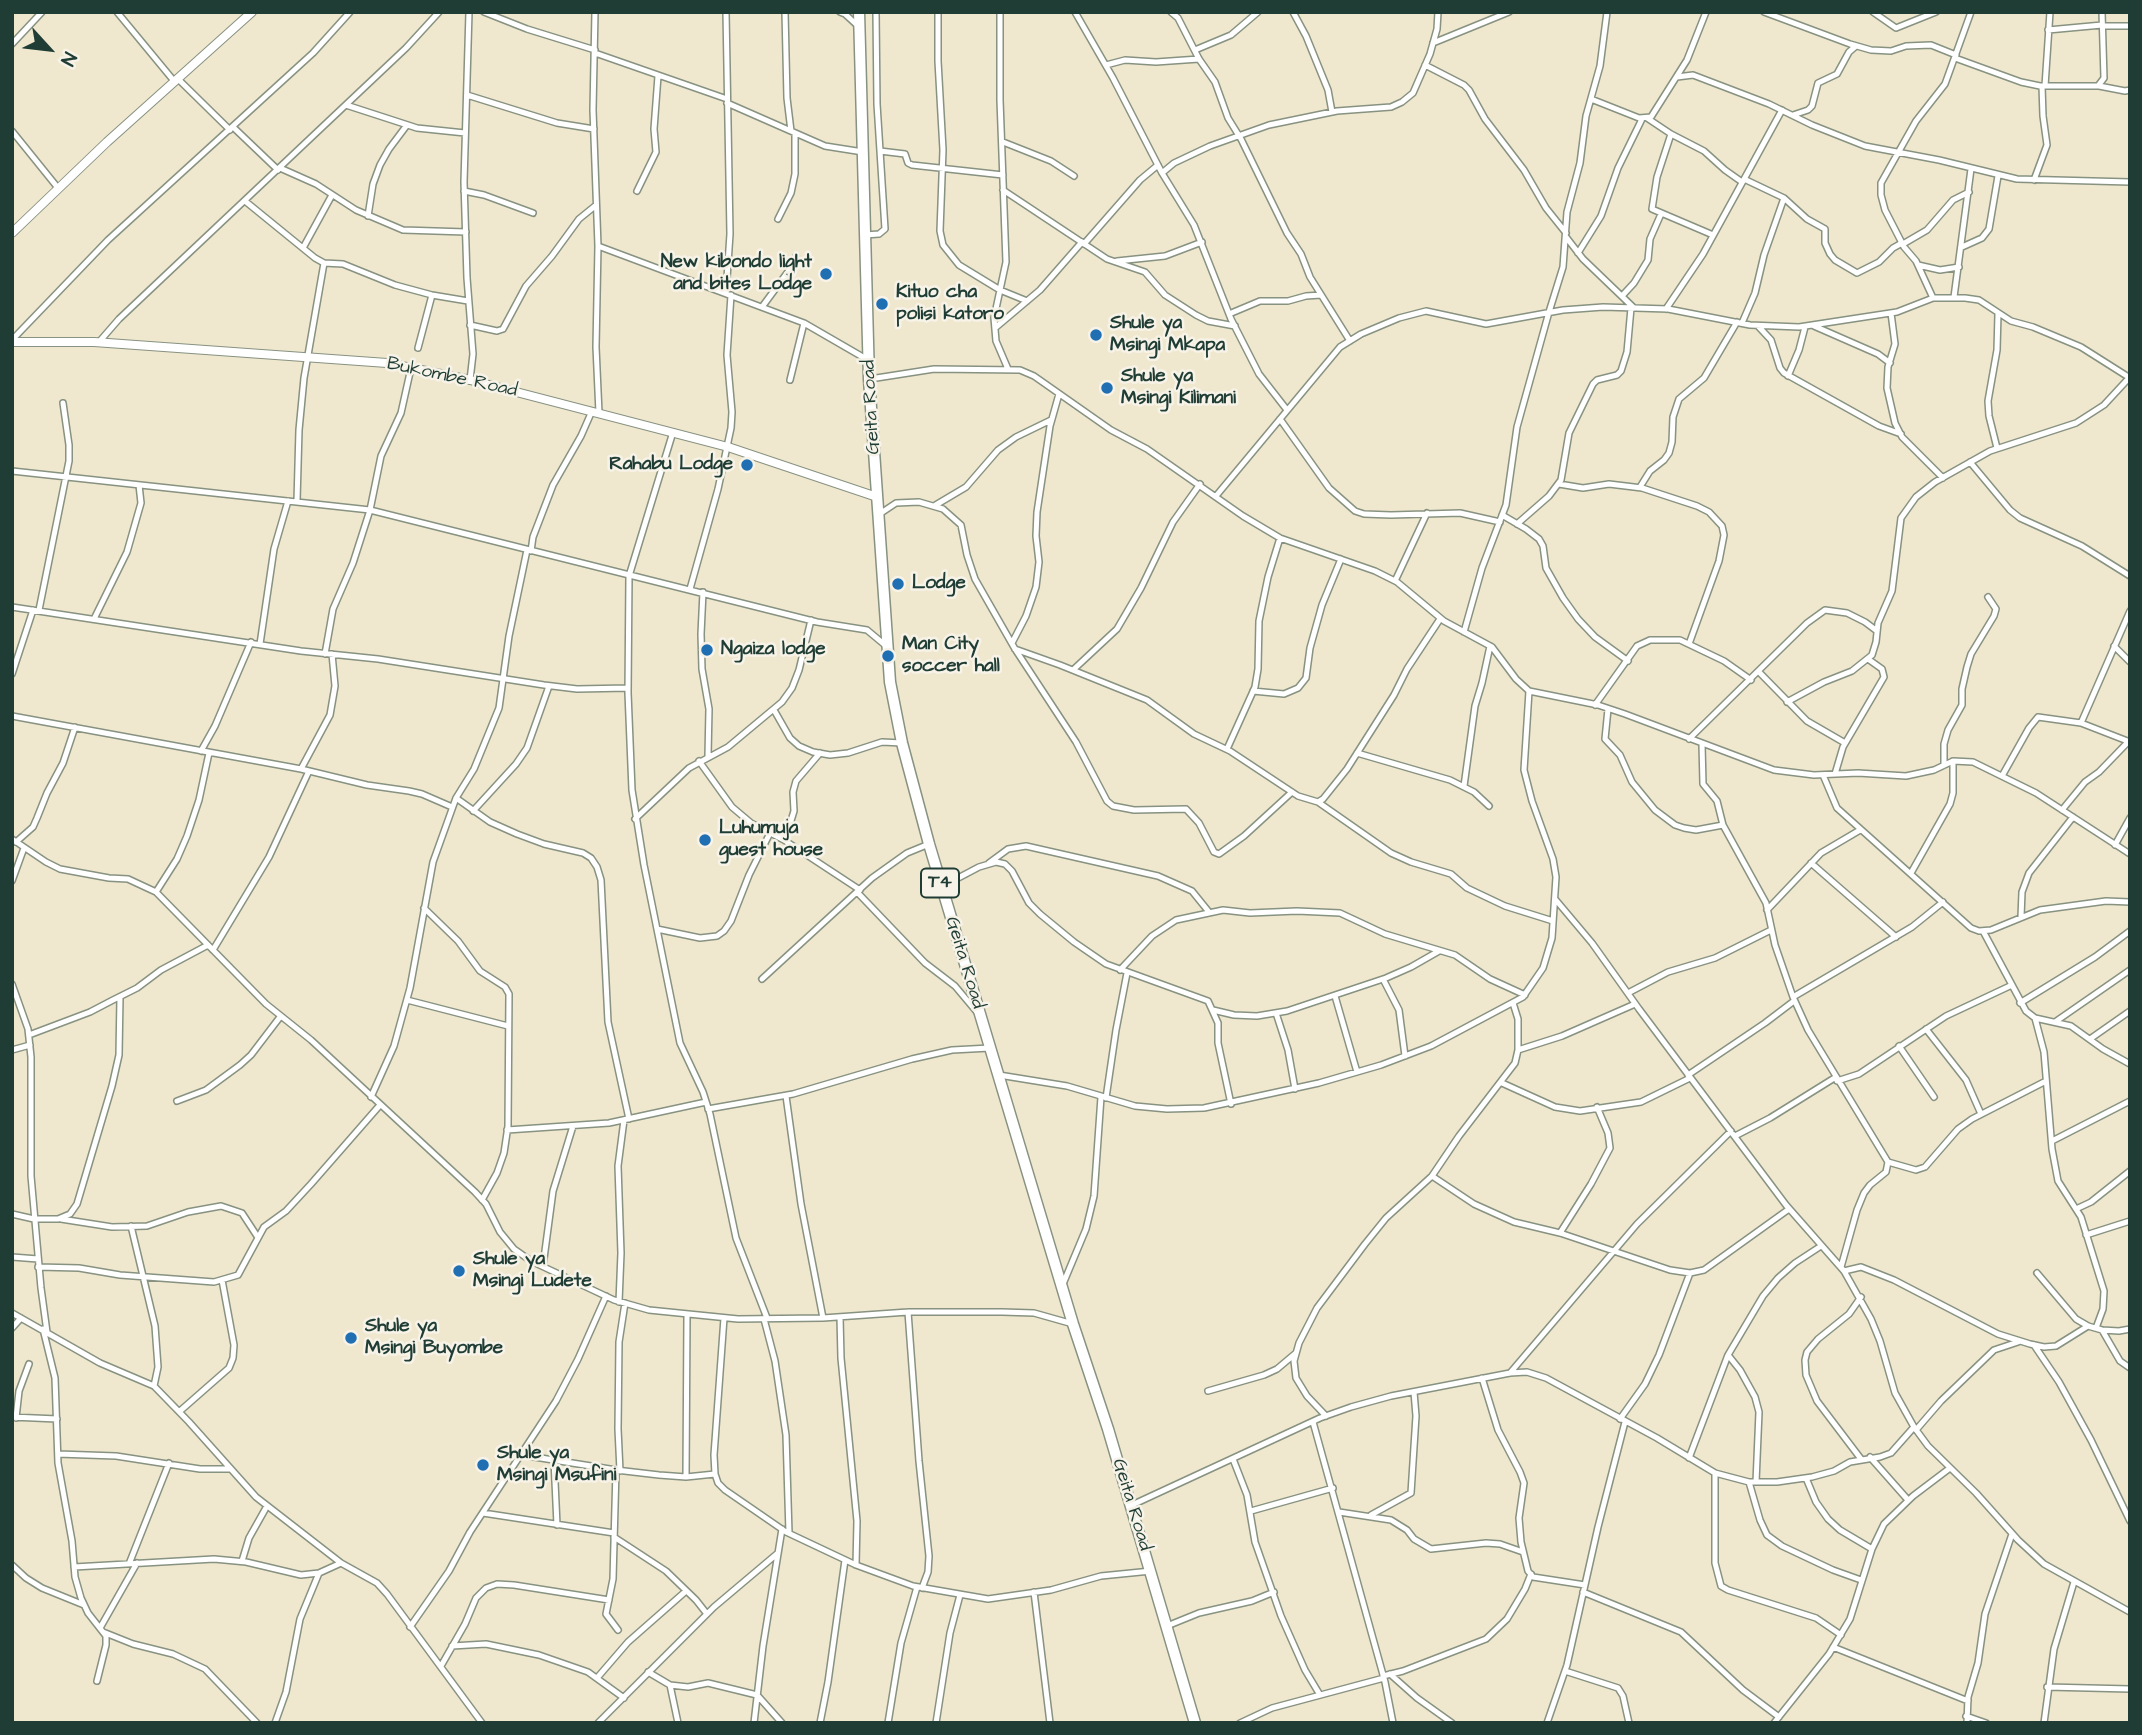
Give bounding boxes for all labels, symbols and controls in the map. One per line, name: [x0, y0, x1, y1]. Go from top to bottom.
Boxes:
north arrow: [14, 14, 84, 84]
text: N: [53, 47, 83, 70]
place label: New kibondo light and bites Lodge: [661, 252, 812, 296]
marker: New kibondo light and bites Lodge: [818, 266, 834, 282]
place label: Kituo cha polisi katoro: [896, 282, 1004, 326]
marker: Kituo cha polisi katoro: [874, 296, 890, 312]
place label: Shule ya Msingi Mkapa: [1110, 313, 1225, 357]
marker: Shule ya Msingi Mkapa: [1088, 327, 1104, 343]
street label: Bukombe Road: [385, 353, 519, 403]
street label: Geita Road: [858, 359, 886, 455]
place label: Shule ya Msingi Kilimani: [1121, 366, 1236, 410]
marker: Shule ya Msingi Kilimani: [1099, 380, 1115, 396]
place label: Rahabu Lodge: [609, 454, 733, 476]
marker: Rahabu Lodge: [739, 457, 755, 473]
place label: Lodge: [912, 573, 966, 595]
marker: Lodge: [890, 576, 906, 592]
place label: Man City soccer hall: [902, 634, 1000, 678]
place label: Ngaiza lodge: [721, 639, 825, 661]
marker: Ngaiza lodge: [699, 642, 715, 658]
marker: Man City soccer hall: [880, 648, 896, 664]
place label: Luhumuja guest house: [719, 818, 823, 862]
marker: Luhumuja guest house: [697, 832, 713, 848]
road number: T4: [921, 868, 959, 898]
street label: Geita Road: [939, 914, 989, 1012]
place label: Shule ya Msingi Ludete: [473, 1249, 592, 1293]
marker: Shule ya Msingi Ludete: [451, 1263, 467, 1279]
place label: Shule ya Msingi Buyombe: [365, 1316, 503, 1360]
marker: Shule ya Msingi Buyombe: [343, 1330, 359, 1346]
place label: Shule ya Msingi Msufini: [497, 1443, 616, 1487]
street label: Geita Road: [1106, 1456, 1156, 1554]
marker: Shule ya Msingi Msufini: [475, 1457, 491, 1473]

